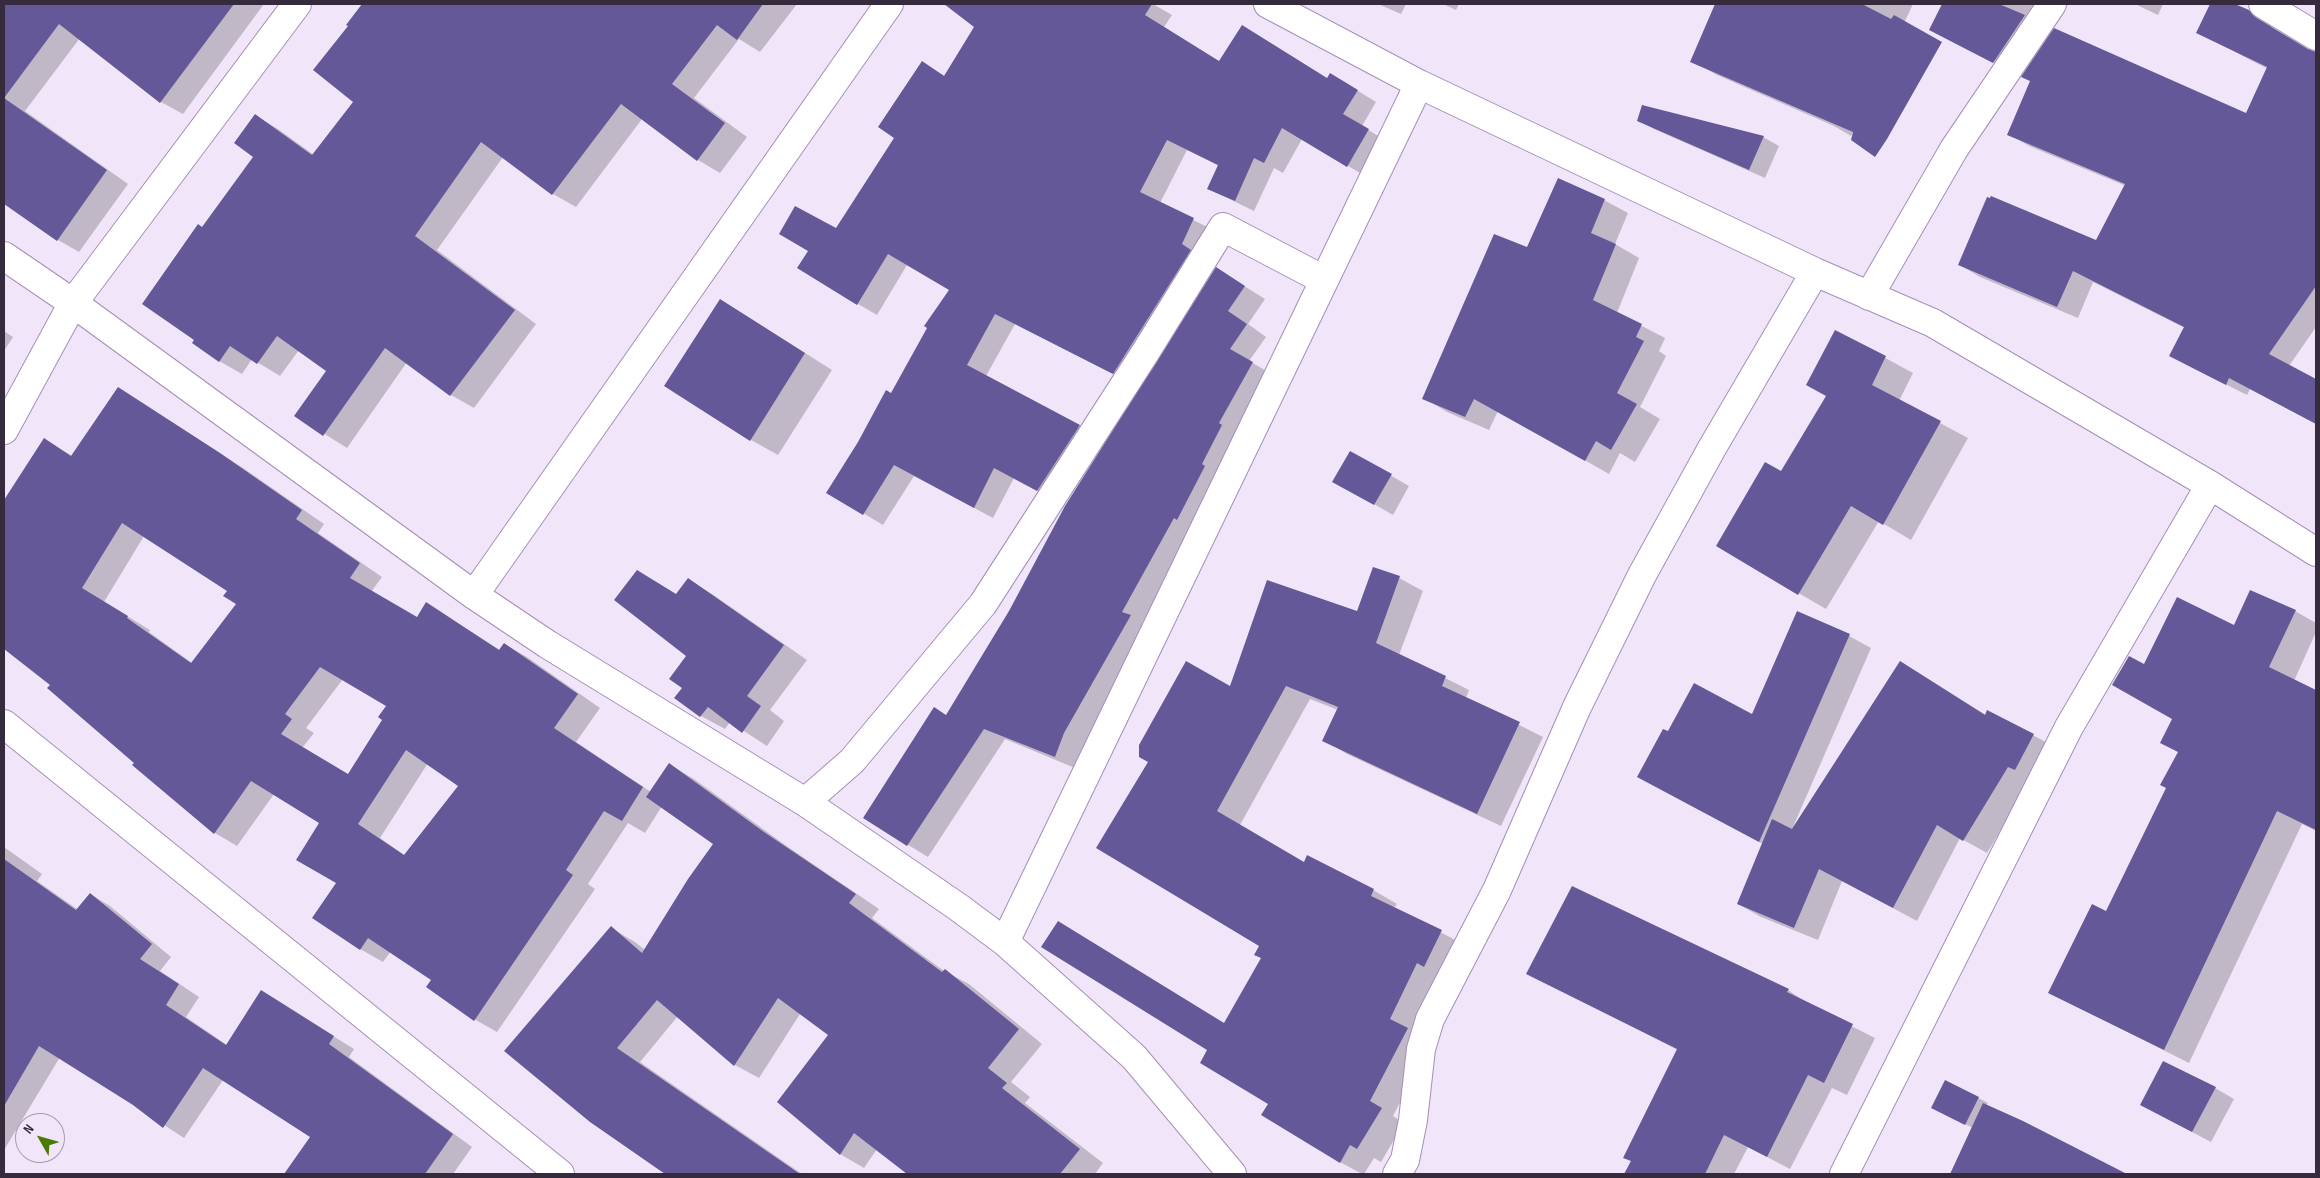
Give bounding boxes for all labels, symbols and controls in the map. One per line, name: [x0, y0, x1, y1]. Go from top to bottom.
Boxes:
north arrow: [15, 1113, 65, 1163]
text: N: [20, 1121, 38, 1137]

